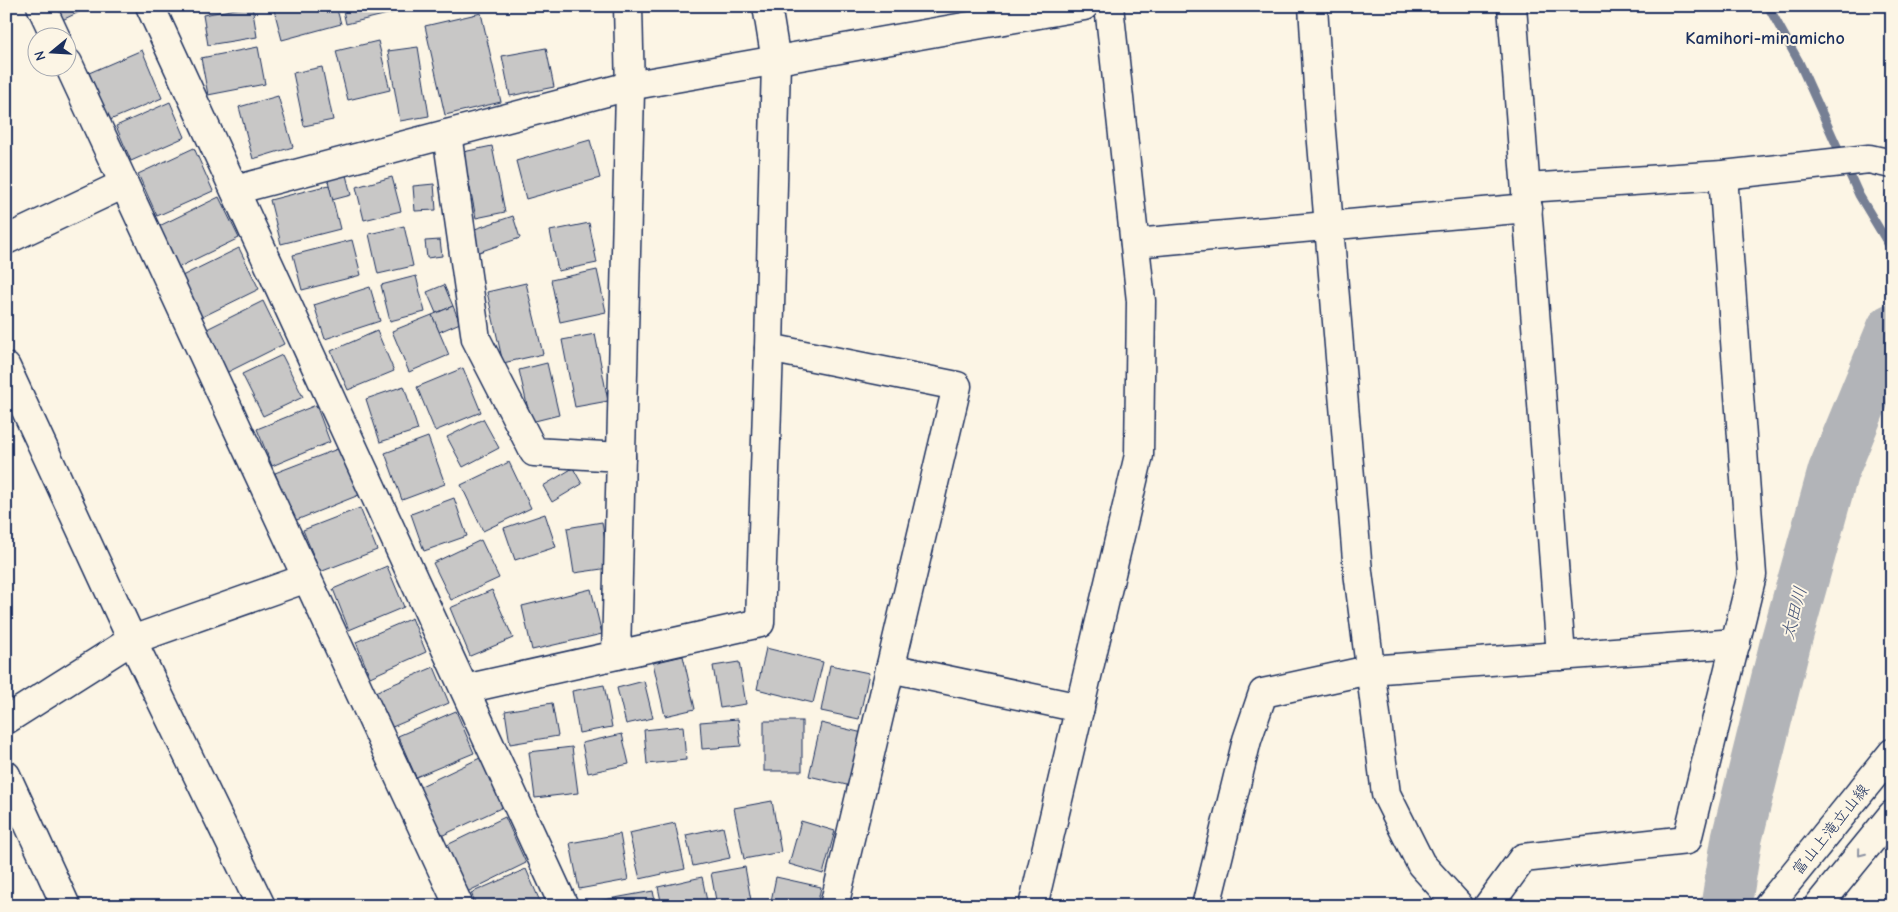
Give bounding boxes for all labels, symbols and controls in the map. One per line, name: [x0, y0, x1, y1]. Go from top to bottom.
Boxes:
north arrow: [28, 28, 78, 78]
district label: Kamihori-minamicho: [1685, 28, 1845, 49]
text: N: [31, 49, 50, 63]
water label: 太田川: [1777, 584, 1812, 642]
street label: 富山上滝立山線: [1789, 780, 1873, 879]
one-way arrow: [1858, 847, 1867, 856]

